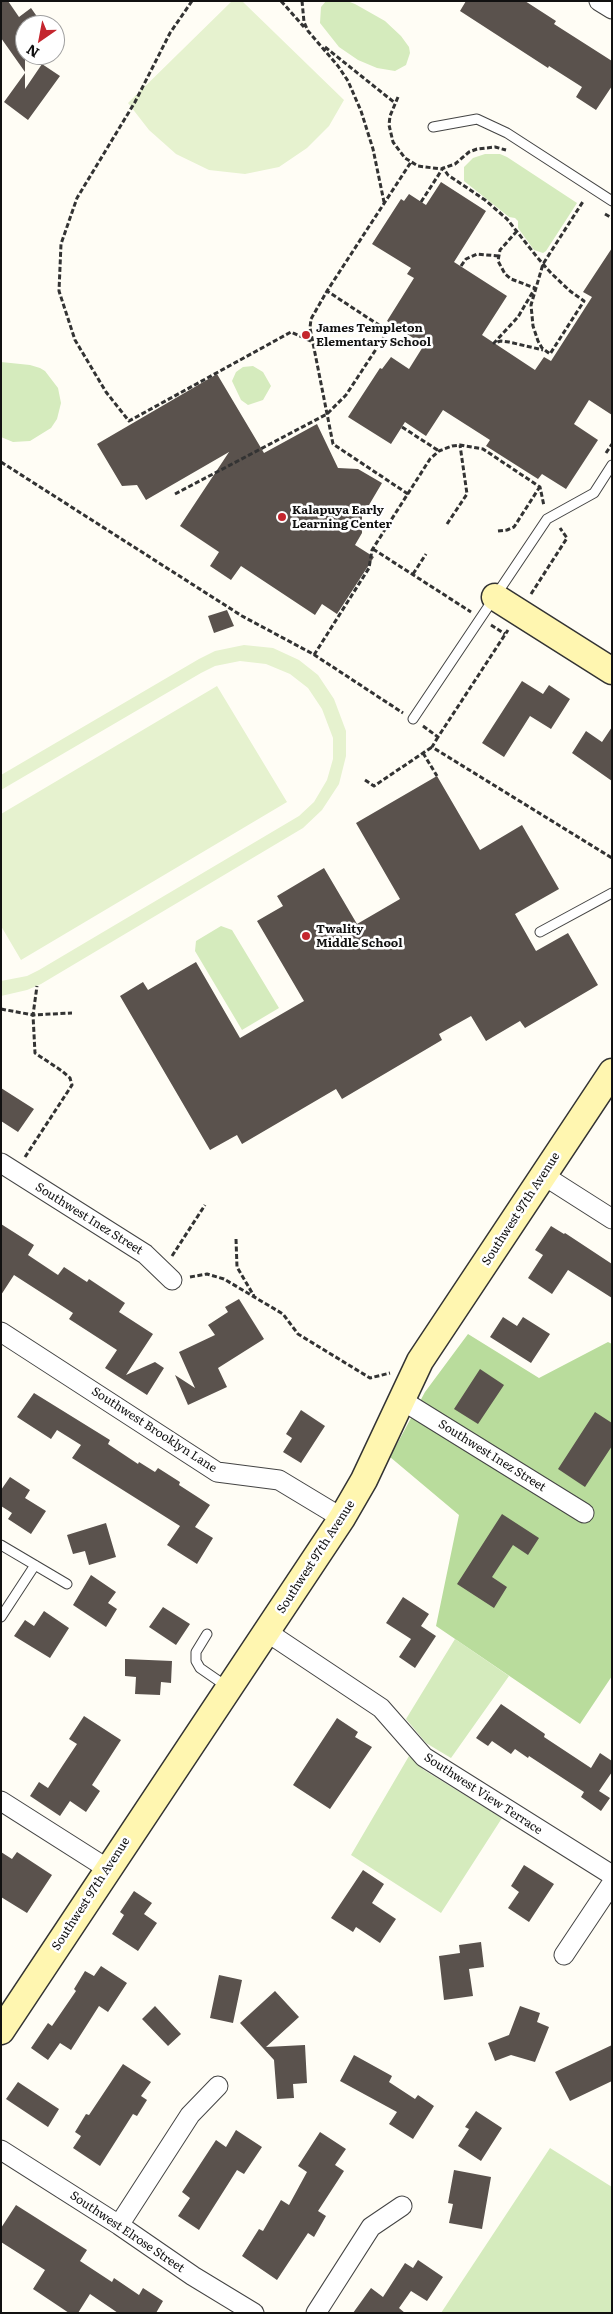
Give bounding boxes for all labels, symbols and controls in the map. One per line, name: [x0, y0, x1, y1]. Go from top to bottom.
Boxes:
north arrow: [15, 15, 65, 65]
text: N: [22, 40, 43, 63]
place label: James Templeton Elementary School: [316, 321, 431, 349]
marker: James Templeton Elementary School: [300, 329, 312, 341]
place label: Kalapuya Early Learning Center: [292, 503, 392, 531]
marker: Kalapuya Early Learning Center: [276, 511, 288, 523]
place label: Twality Middle School: [316, 922, 403, 950]
marker: Twality Middle School: [300, 930, 312, 942]
street label: Southwest 97th Avenue: [479, 1150, 563, 1268]
street label: Southwest Inez Street: [33, 1180, 145, 1258]
street label: Southwest Brooklyn Lane: [89, 1384, 219, 1476]
street label: Southwest Inez Street: [436, 1417, 548, 1495]
street label: Southwest 97th Avenue: [274, 1498, 358, 1616]
street label: Southwest View Terrace: [421, 1750, 545, 1838]
street label: Southwest 97th Avenue: [49, 1835, 133, 1953]
street label: Southwest Elrose Street: [67, 2188, 187, 2276]

